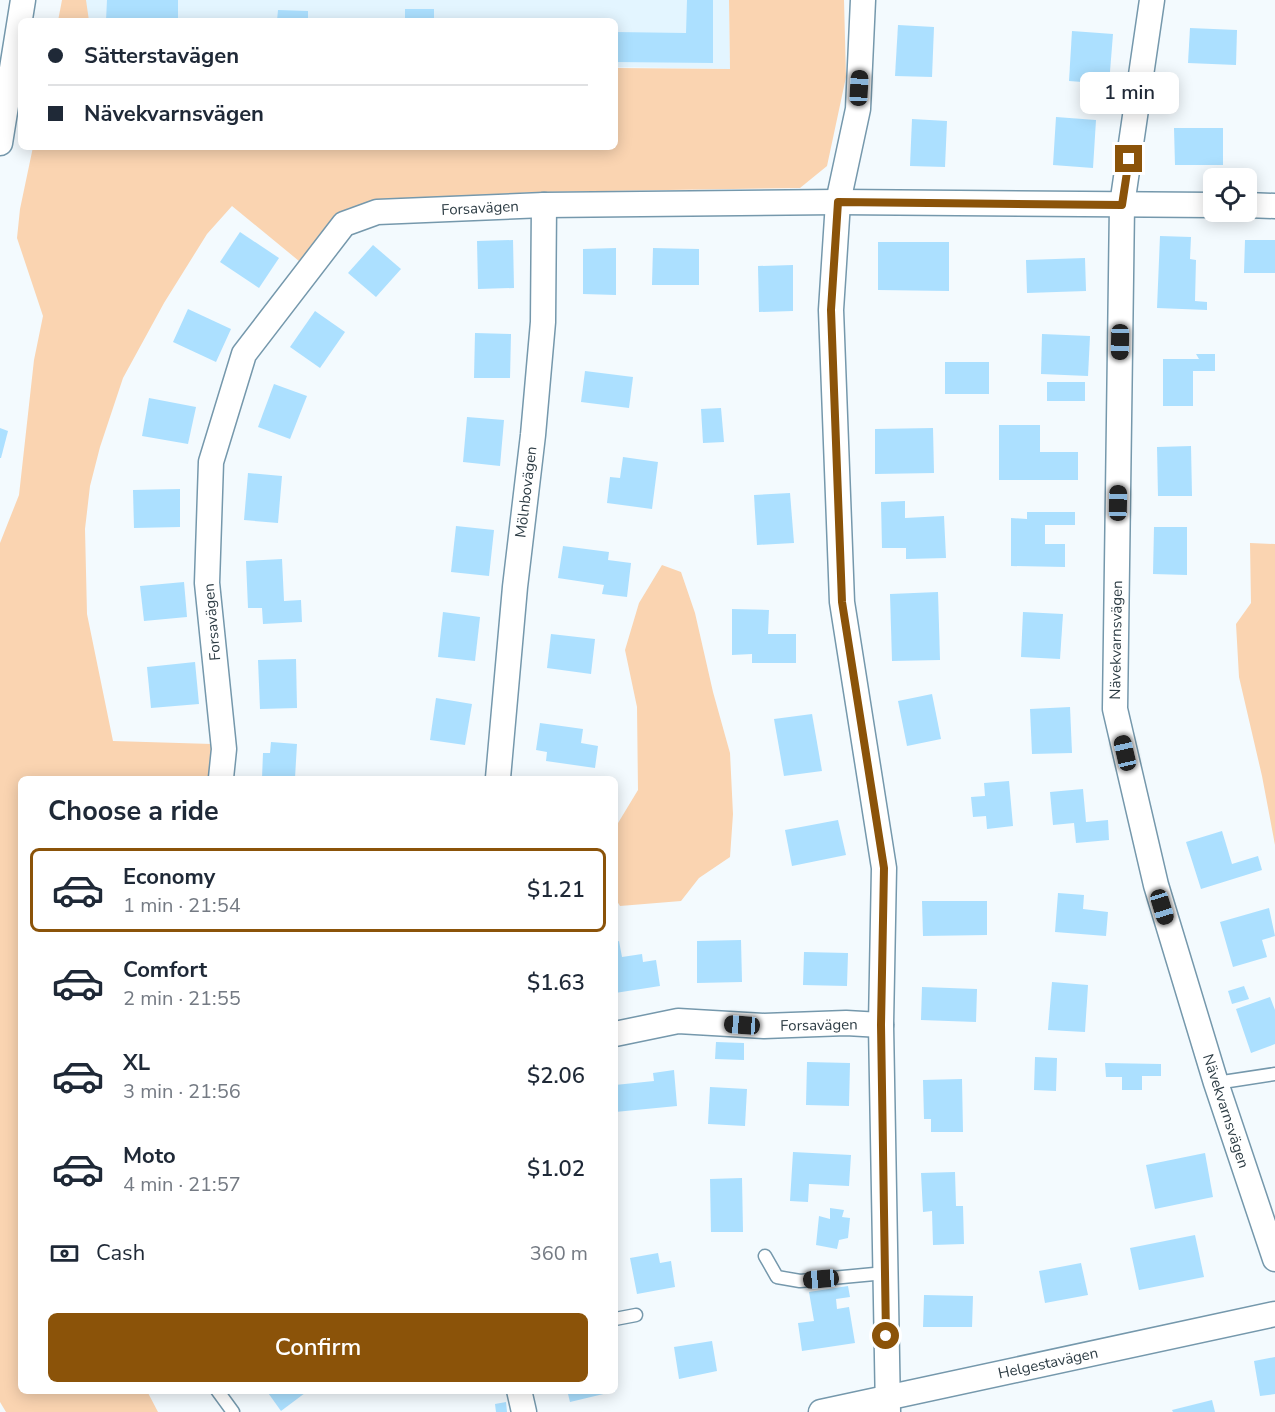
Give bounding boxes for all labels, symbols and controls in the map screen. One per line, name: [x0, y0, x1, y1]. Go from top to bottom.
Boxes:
text: Sätterstavägen: [84, 41, 239, 71]
car: [849, 70, 869, 106]
callout: 1 min: [1080, 72, 1178, 114]
text: 1 min: [1104, 79, 1155, 106]
text: Nävekvarnsvägen: [84, 99, 264, 129]
route end: [1115, 145, 1142, 172]
map controls: [1203, 168, 1257, 222]
button: locate: [1203, 168, 1257, 222]
street label: Forsavägen: [441, 196, 519, 220]
car: [1111, 324, 1129, 360]
street label: Mölnbovägen: [510, 445, 542, 539]
car: [1109, 485, 1127, 521]
street label: Nävekvarnsvägen: [1105, 580, 1127, 700]
street label: Forsavägen: [199, 583, 225, 661]
car: [1112, 733, 1138, 773]
text: Choose a ride: [48, 793, 219, 830]
text: Economy: [123, 862, 215, 892]
icon: car: [51, 863, 105, 917]
text: $1.21: [527, 875, 585, 905]
car: [1148, 887, 1176, 927]
text: 1 min · 21:54: [123, 892, 241, 919]
text: Comfort: [123, 955, 207, 985]
icon: car: [51, 956, 105, 1010]
text: $1.63: [527, 968, 585, 998]
text: 2 min · 21:55: [123, 985, 241, 1012]
street label: Forsavägen: [780, 1014, 858, 1036]
car: [723, 1015, 761, 1035]
text: XL: [123, 1048, 150, 1078]
icon: car: [51, 1049, 105, 1103]
street label: Nävekvarnsvägen: [1198, 1051, 1254, 1171]
text: $2.06: [527, 1061, 585, 1091]
text: 3 min · 21:56: [123, 1078, 241, 1105]
text: Moto: [123, 1141, 176, 1171]
icon: car: [51, 1142, 105, 1196]
text: $1.02: [527, 1154, 585, 1184]
text: 4 min · 21:57: [123, 1171, 241, 1198]
icon: cash: [48, 1237, 81, 1270]
text: Cash: [96, 1238, 145, 1268]
text: 360 m: [530, 1240, 588, 1267]
car: [802, 1268, 840, 1290]
button: Confirm: [48, 1313, 588, 1382]
route start: [872, 1322, 899, 1349]
street label: Helgestavägen: [996, 1343, 1100, 1383]

